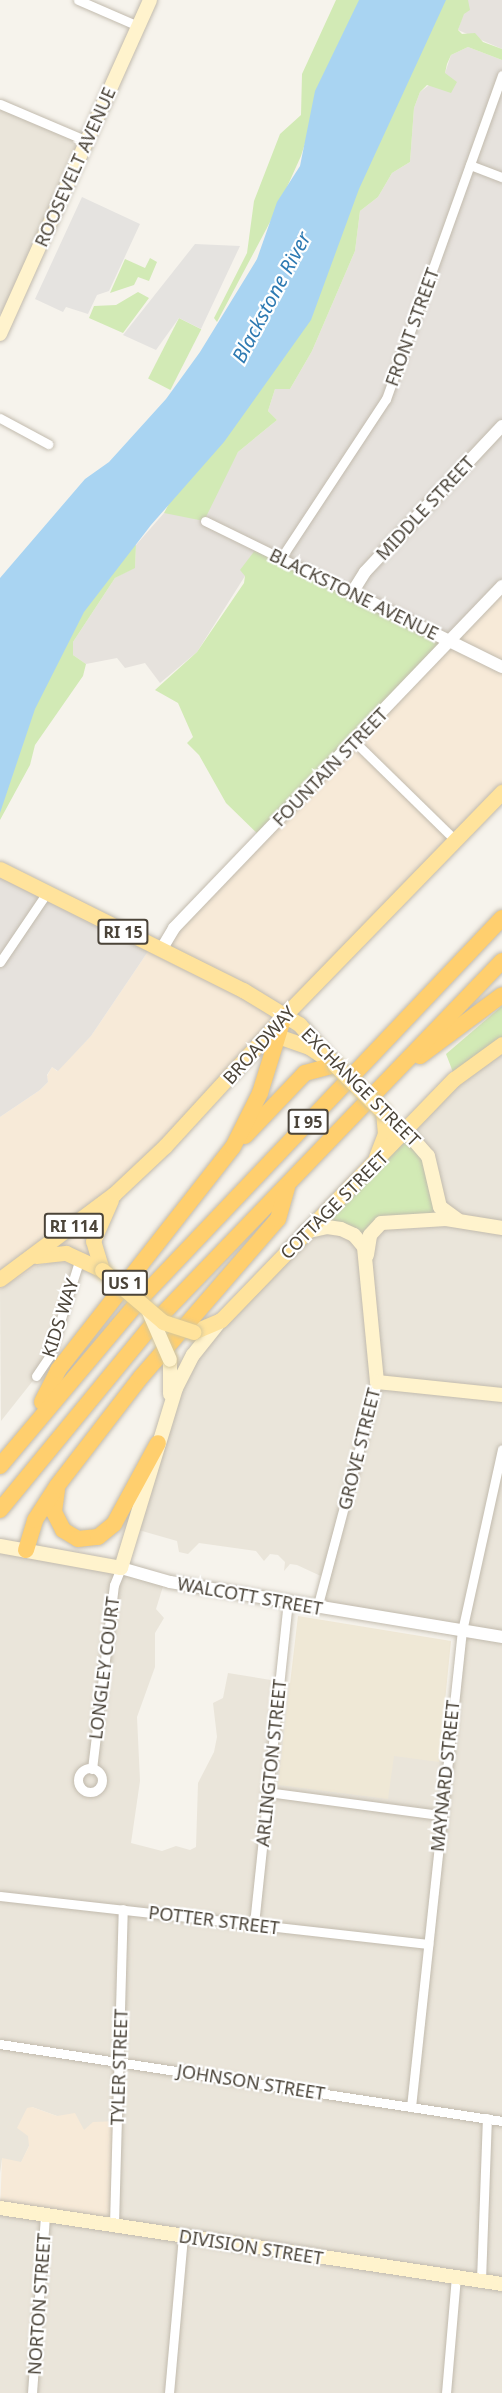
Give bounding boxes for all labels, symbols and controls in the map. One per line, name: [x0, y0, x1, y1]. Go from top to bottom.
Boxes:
street label: ROOSEVELT AVENUE: [30, 84, 120, 250]
water label: Blackstone River: [226, 227, 316, 367]
street label: FRONT STREET: [381, 265, 443, 389]
street label: MIDDLE STREET: [371, 452, 479, 564]
street label: BLACKSTONE AVENUE: [266, 544, 442, 644]
street label: FOUNTAIN STREET: [268, 703, 392, 831]
road number: RI 15: [96, 919, 150, 945]
street label: BROADWAY: [218, 1001, 300, 1089]
street label: EXCHANGE STREET: [297, 1023, 425, 1151]
road number: I 95: [287, 1109, 329, 1135]
street label: COTTAGE STREET: [276, 1147, 392, 1263]
road number: RI 114: [42, 1213, 106, 1239]
road number: US 1: [101, 1270, 149, 1296]
street label: KIDS WAY: [37, 1276, 83, 1360]
street label: GROVE STREET: [333, 1386, 385, 1512]
street label: WALCOTT STREET: [176, 1573, 324, 1619]
street label: LONGLEY COURT: [85, 1595, 123, 1741]
street label: ARLINGTON STREET: [251, 1678, 291, 1848]
street label: MAYNARD STREET: [426, 1699, 464, 1853]
street label: POTTER STREET: [147, 1901, 281, 1939]
street label: TYLER STREET: [106, 2008, 132, 2126]
street label: JOHNSON STREET: [176, 2060, 326, 2104]
street label: DIVISION STREET: [177, 2225, 325, 2269]
street label: NORTON STREET: [23, 2232, 55, 2376]

